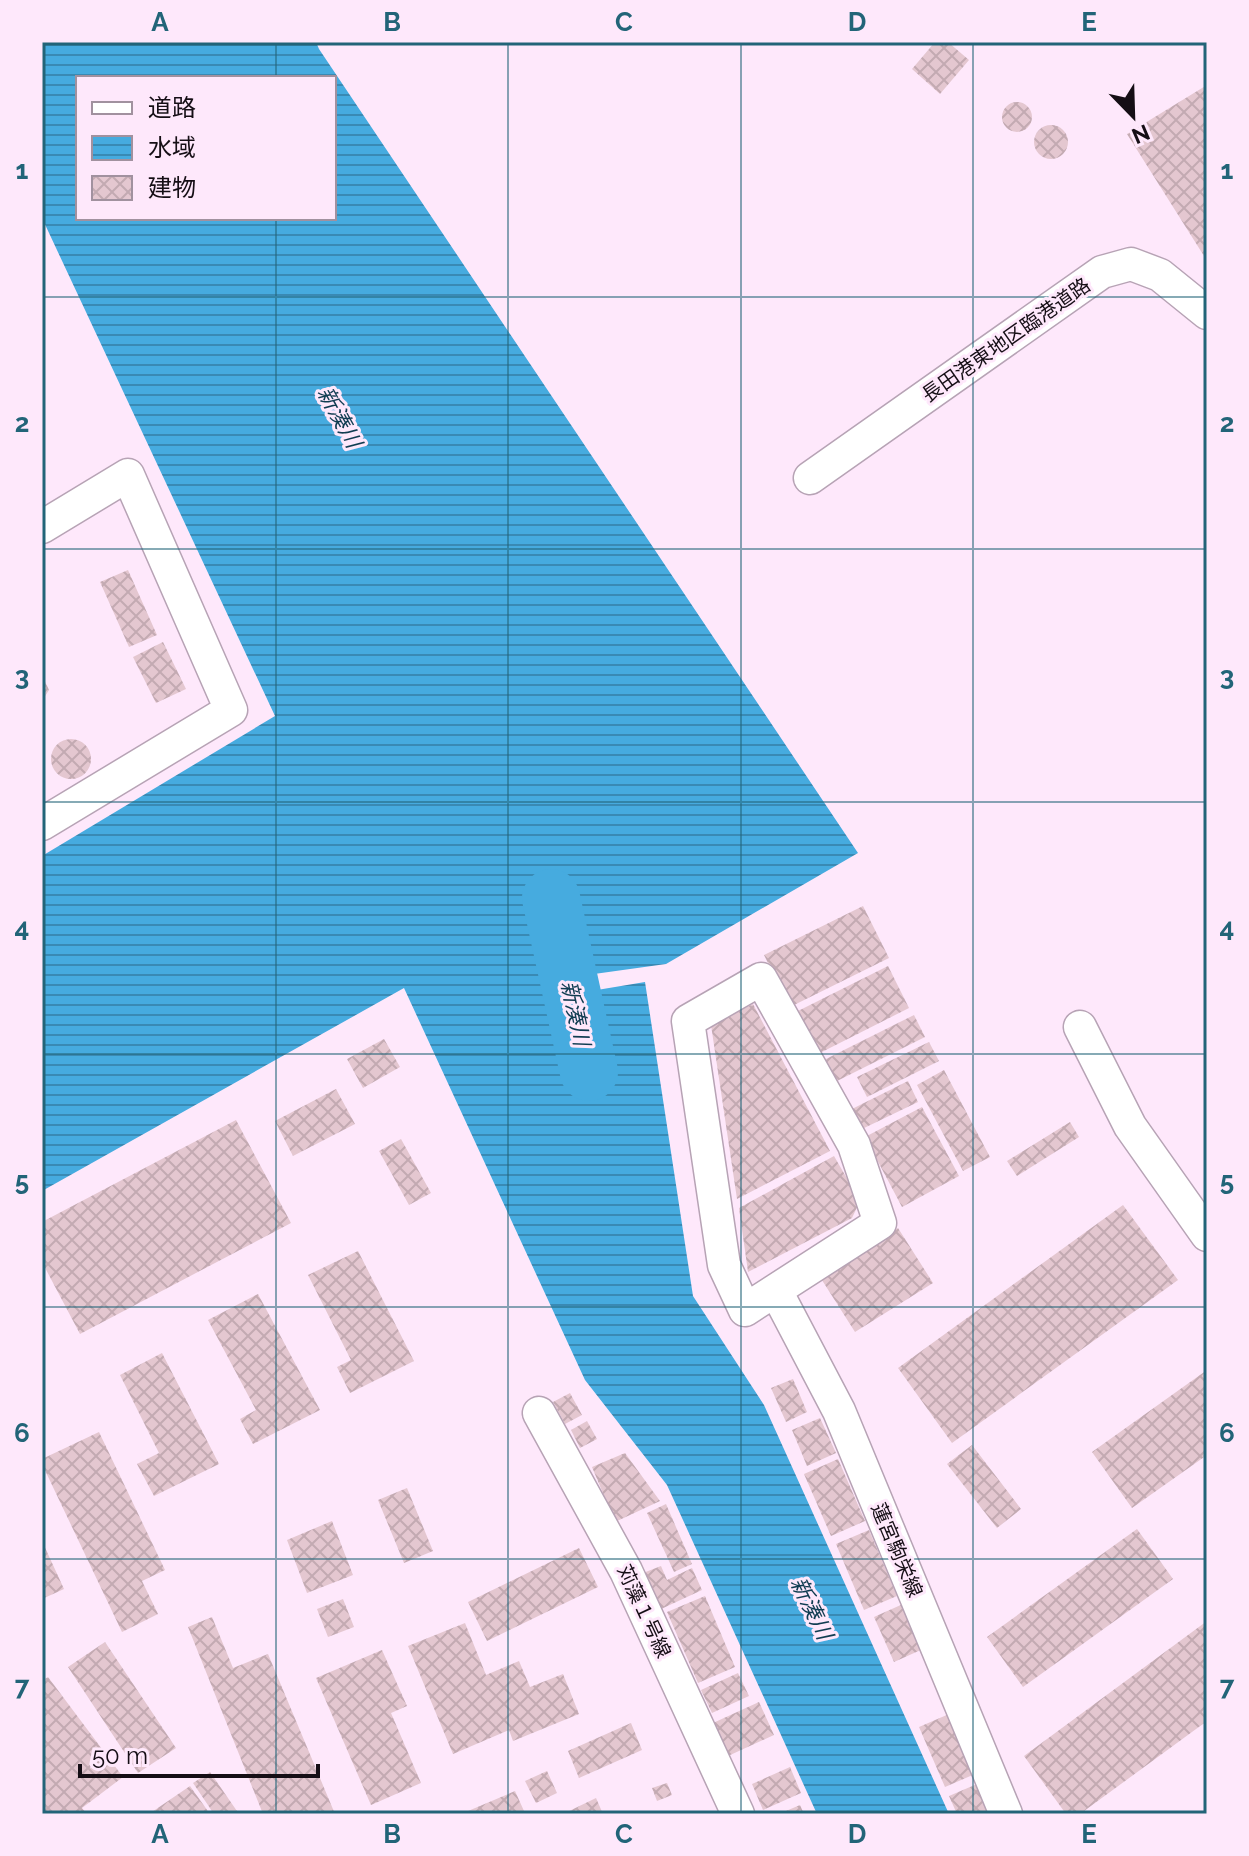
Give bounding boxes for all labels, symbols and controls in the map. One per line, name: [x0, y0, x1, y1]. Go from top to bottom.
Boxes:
text: A: [151, 7, 169, 37]
text: B: [383, 7, 401, 37]
text: C: [615, 7, 633, 37]
text: D: [848, 7, 866, 37]
text: E: [1081, 7, 1097, 37]
legend: [76, 76, 336, 220]
north arrow: [1093, 76, 1173, 156]
text: 道路: [148, 93, 196, 122]
text: N: [1128, 119, 1154, 150]
text: 水域: [148, 133, 196, 162]
text: 1: [16, 155, 29, 185]
text: 1: [1221, 155, 1234, 185]
text: 建物: [148, 173, 196, 202]
street label: 長田港東地区臨港道路: [917, 273, 1095, 407]
water label: 新湊川: [313, 382, 368, 454]
text: 2: [15, 408, 29, 438]
text: 2: [1220, 408, 1234, 438]
text: 3: [15, 661, 29, 691]
text: 3: [1220, 661, 1234, 691]
text: 4: [15, 913, 29, 943]
text: 4: [1220, 913, 1234, 943]
water label: 新湊川: [556, 978, 596, 1050]
text: 5: [15, 1166, 29, 1196]
text: 5: [1220, 1166, 1234, 1196]
text: 6: [14, 1418, 30, 1448]
text: 6: [1219, 1418, 1235, 1448]
street label: 蓮宮駒栄線: [866, 1499, 928, 1601]
street label: 苅藻１号線: [612, 1561, 676, 1661]
water label: 新湊川: [786, 1573, 839, 1645]
text: 7: [15, 1671, 30, 1701]
text: 7: [1220, 1671, 1235, 1701]
scale bar: [80, 1728, 318, 1778]
text: 50 m: [92, 1741, 148, 1770]
text: A: [151, 1819, 169, 1849]
text: B: [383, 1819, 401, 1849]
text: C: [615, 1819, 633, 1849]
text: D: [848, 1819, 866, 1849]
text: E: [1081, 1819, 1097, 1849]

